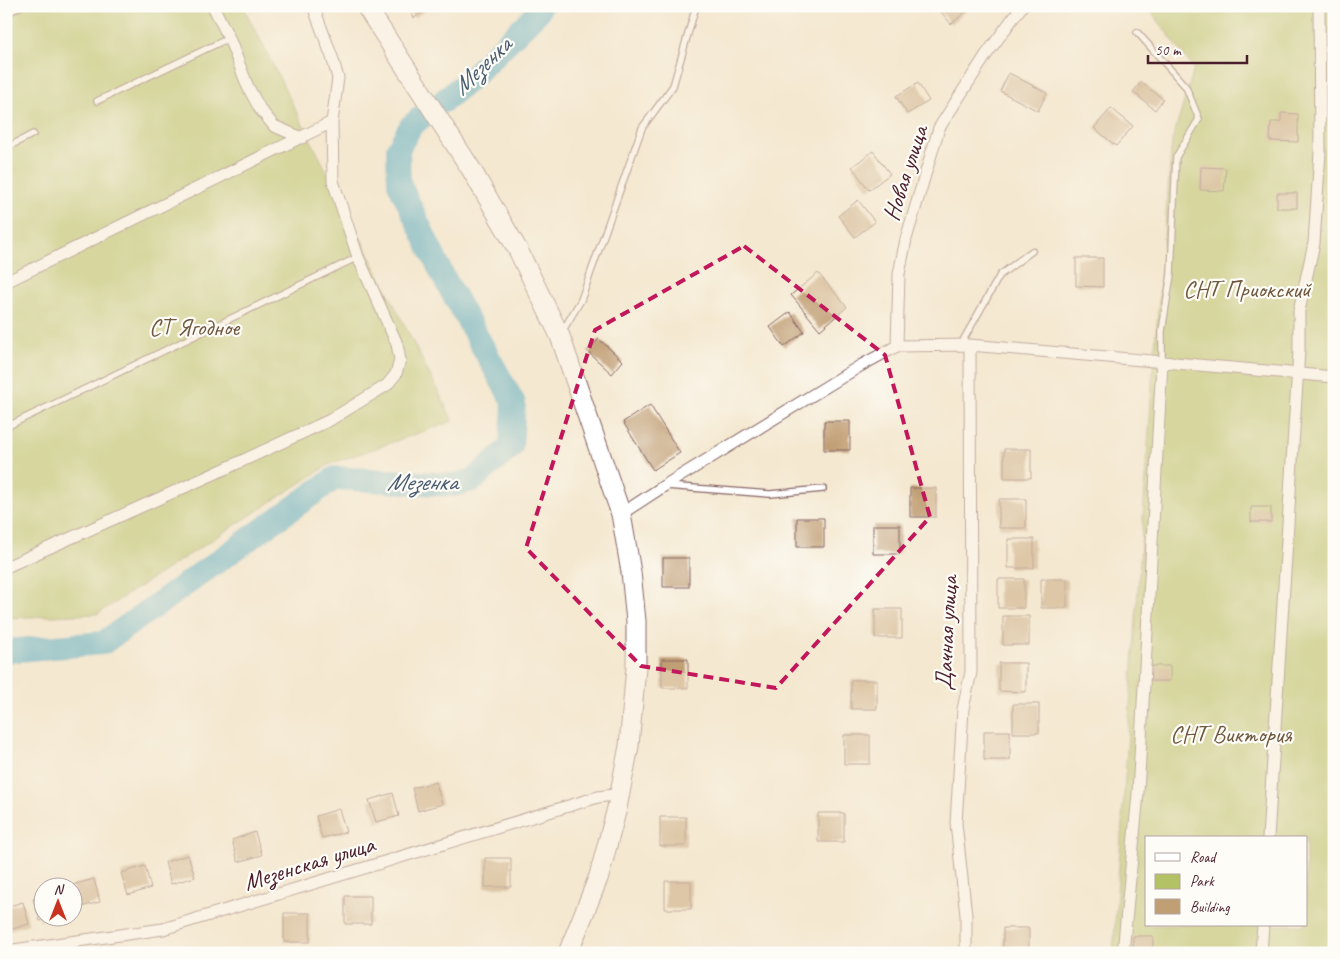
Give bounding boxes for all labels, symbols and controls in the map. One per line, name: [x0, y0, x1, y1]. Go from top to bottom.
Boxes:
water label: Мезенка: [445, 28, 520, 102]
scale bar: [1148, 32, 1246, 64]
text: 50 m: [1155, 41, 1182, 60]
street label: Новая улица: [876, 120, 935, 224]
park label: СНТ Приокский: [1183, 274, 1313, 304]
park label: СТ Ягодное: [149, 312, 241, 342]
water label: Мезенка: [387, 466, 460, 498]
street label: Дачная улица: [928, 573, 964, 691]
park label: СНТ Виктория: [1170, 719, 1293, 749]
street label: Мезенская улица: [240, 828, 380, 898]
legend: [1145, 836, 1308, 926]
text: Road: [1190, 848, 1217, 867]
text: Park: [1190, 872, 1215, 891]
north arrow: [32, 876, 82, 926]
text: N: [54, 881, 65, 898]
text: Building: [1190, 898, 1230, 917]

